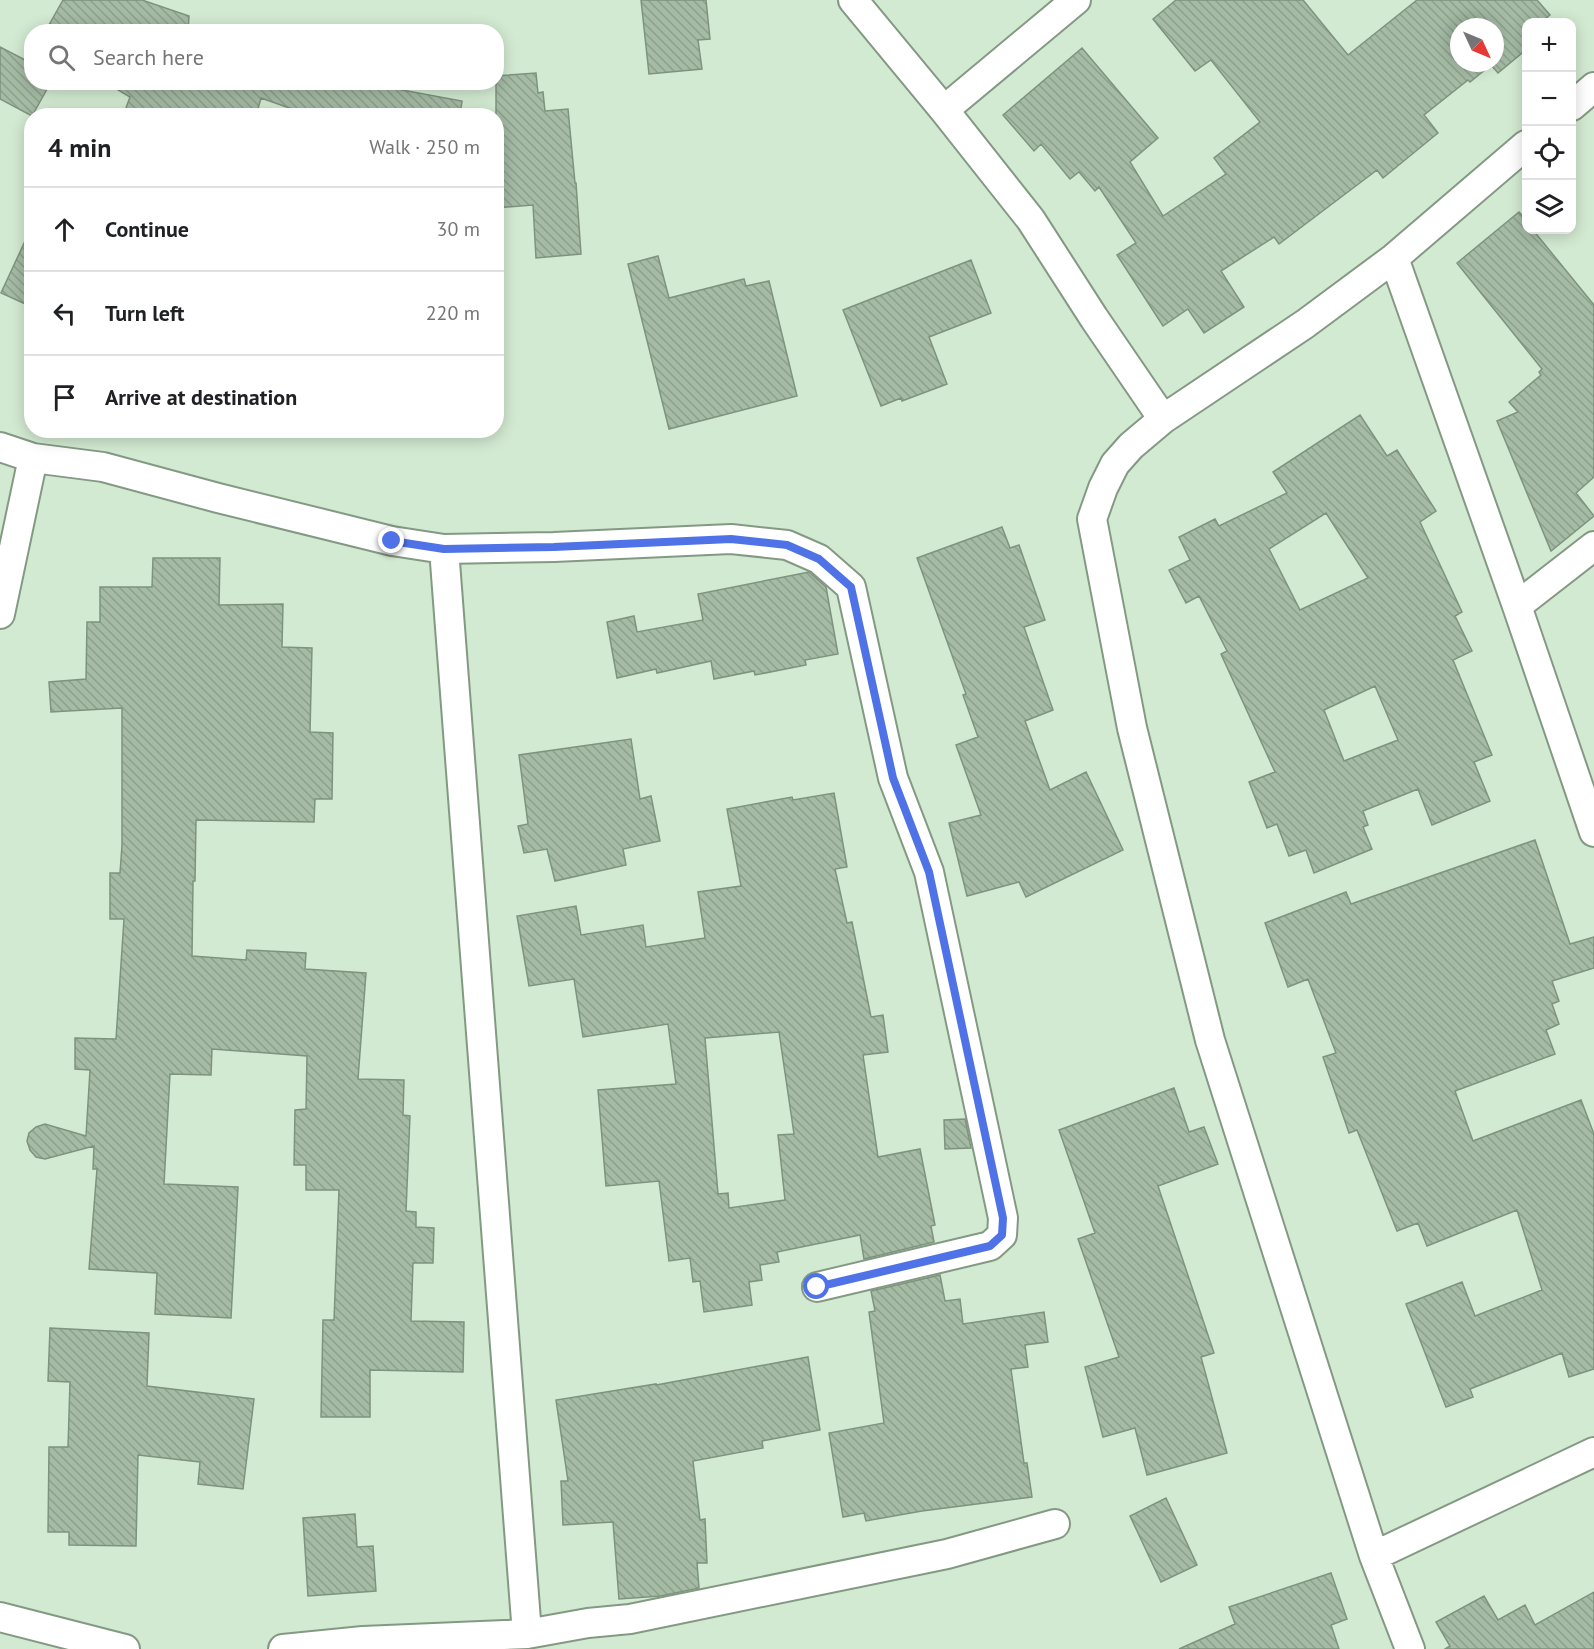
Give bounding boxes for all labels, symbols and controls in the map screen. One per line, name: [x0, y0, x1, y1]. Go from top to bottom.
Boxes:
north arrow: [1450, 18, 1504, 72]
map controls: [1522, 18, 1576, 234]
button: +: [1522, 18, 1576, 72]
search box: [24, 24, 504, 90]
icon: search: [45, 41, 78, 74]
text: Search here: [93, 43, 204, 71]
button: −: [1522, 72, 1576, 126]
button: locate: [1522, 126, 1576, 180]
text: 4 min: [48, 131, 111, 164]
text: Walk · 250 m: [369, 134, 480, 160]
button: layers: [1522, 180, 1576, 234]
icon: ahead: [48, 213, 81, 246]
text: Continue: [105, 215, 189, 243]
text: 30 m: [437, 216, 480, 242]
icon: left: [48, 297, 81, 330]
text: Turn left: [105, 299, 185, 327]
text: 220 m: [426, 300, 480, 326]
icon: arrive: [48, 381, 81, 414]
text: Arrive at destination: [105, 383, 297, 411]
route end: [378, 527, 404, 553]
route start: [803, 1273, 829, 1299]

